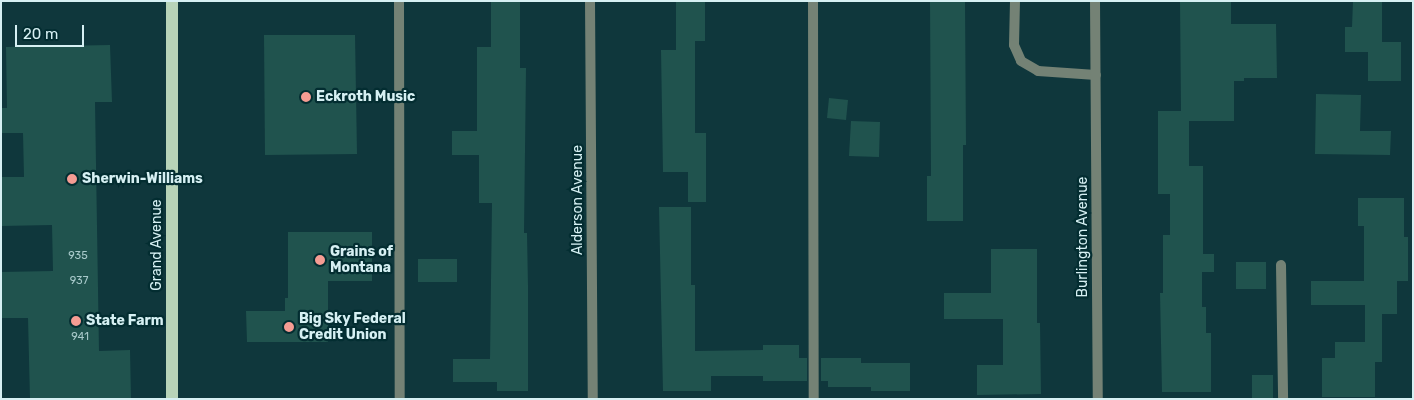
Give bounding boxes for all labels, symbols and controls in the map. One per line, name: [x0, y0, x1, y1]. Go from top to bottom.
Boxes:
scale bar: [18, 15, 86, 47]
text: 20 m: [23, 25, 58, 43]
place label: Eckroth Music: [316, 89, 415, 105]
marker: Eckroth Music: [300, 91, 312, 103]
street label: Alderson Avenue: [570, 145, 586, 255]
place label: Sherwin-Williams: [82, 171, 203, 187]
marker: Sherwin-Williams: [66, 173, 78, 185]
street label: Burlington Avenue: [1075, 176, 1091, 298]
street label: Grand Avenue: [149, 199, 165, 291]
place label: Grains of Montana: [330, 244, 393, 276]
house number: 935: [68, 249, 88, 263]
marker: Grains of Montana: [314, 254, 326, 266]
house number: 937: [70, 274, 88, 288]
place label: Big Sky Federal Credit Union: [299, 311, 406, 344]
place label: State Farm: [86, 313, 164, 329]
marker: State Farm: [70, 315, 82, 327]
marker: Big Sky Federal Credit Union: [283, 321, 295, 333]
house number: 941: [71, 330, 89, 344]

